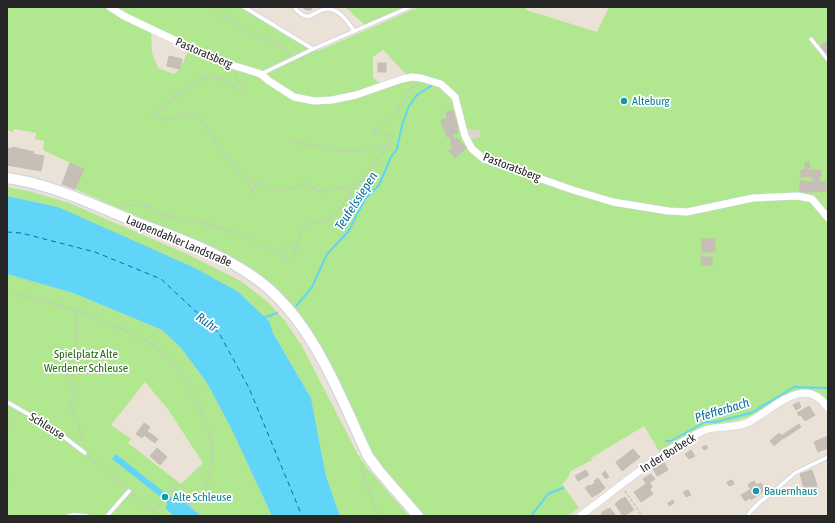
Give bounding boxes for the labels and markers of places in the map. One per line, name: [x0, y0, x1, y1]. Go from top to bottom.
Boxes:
place label: Alteburg: [632, 94, 671, 108]
marker: Alteburg: [619, 96, 629, 106]
place label: Bauernhaus: [764, 484, 817, 498]
marker: Bauernhaus: [751, 486, 761, 496]
place label: Alte Schleuse: [173, 490, 232, 504]
marker: Alte Schleuse: [160, 492, 170, 502]

